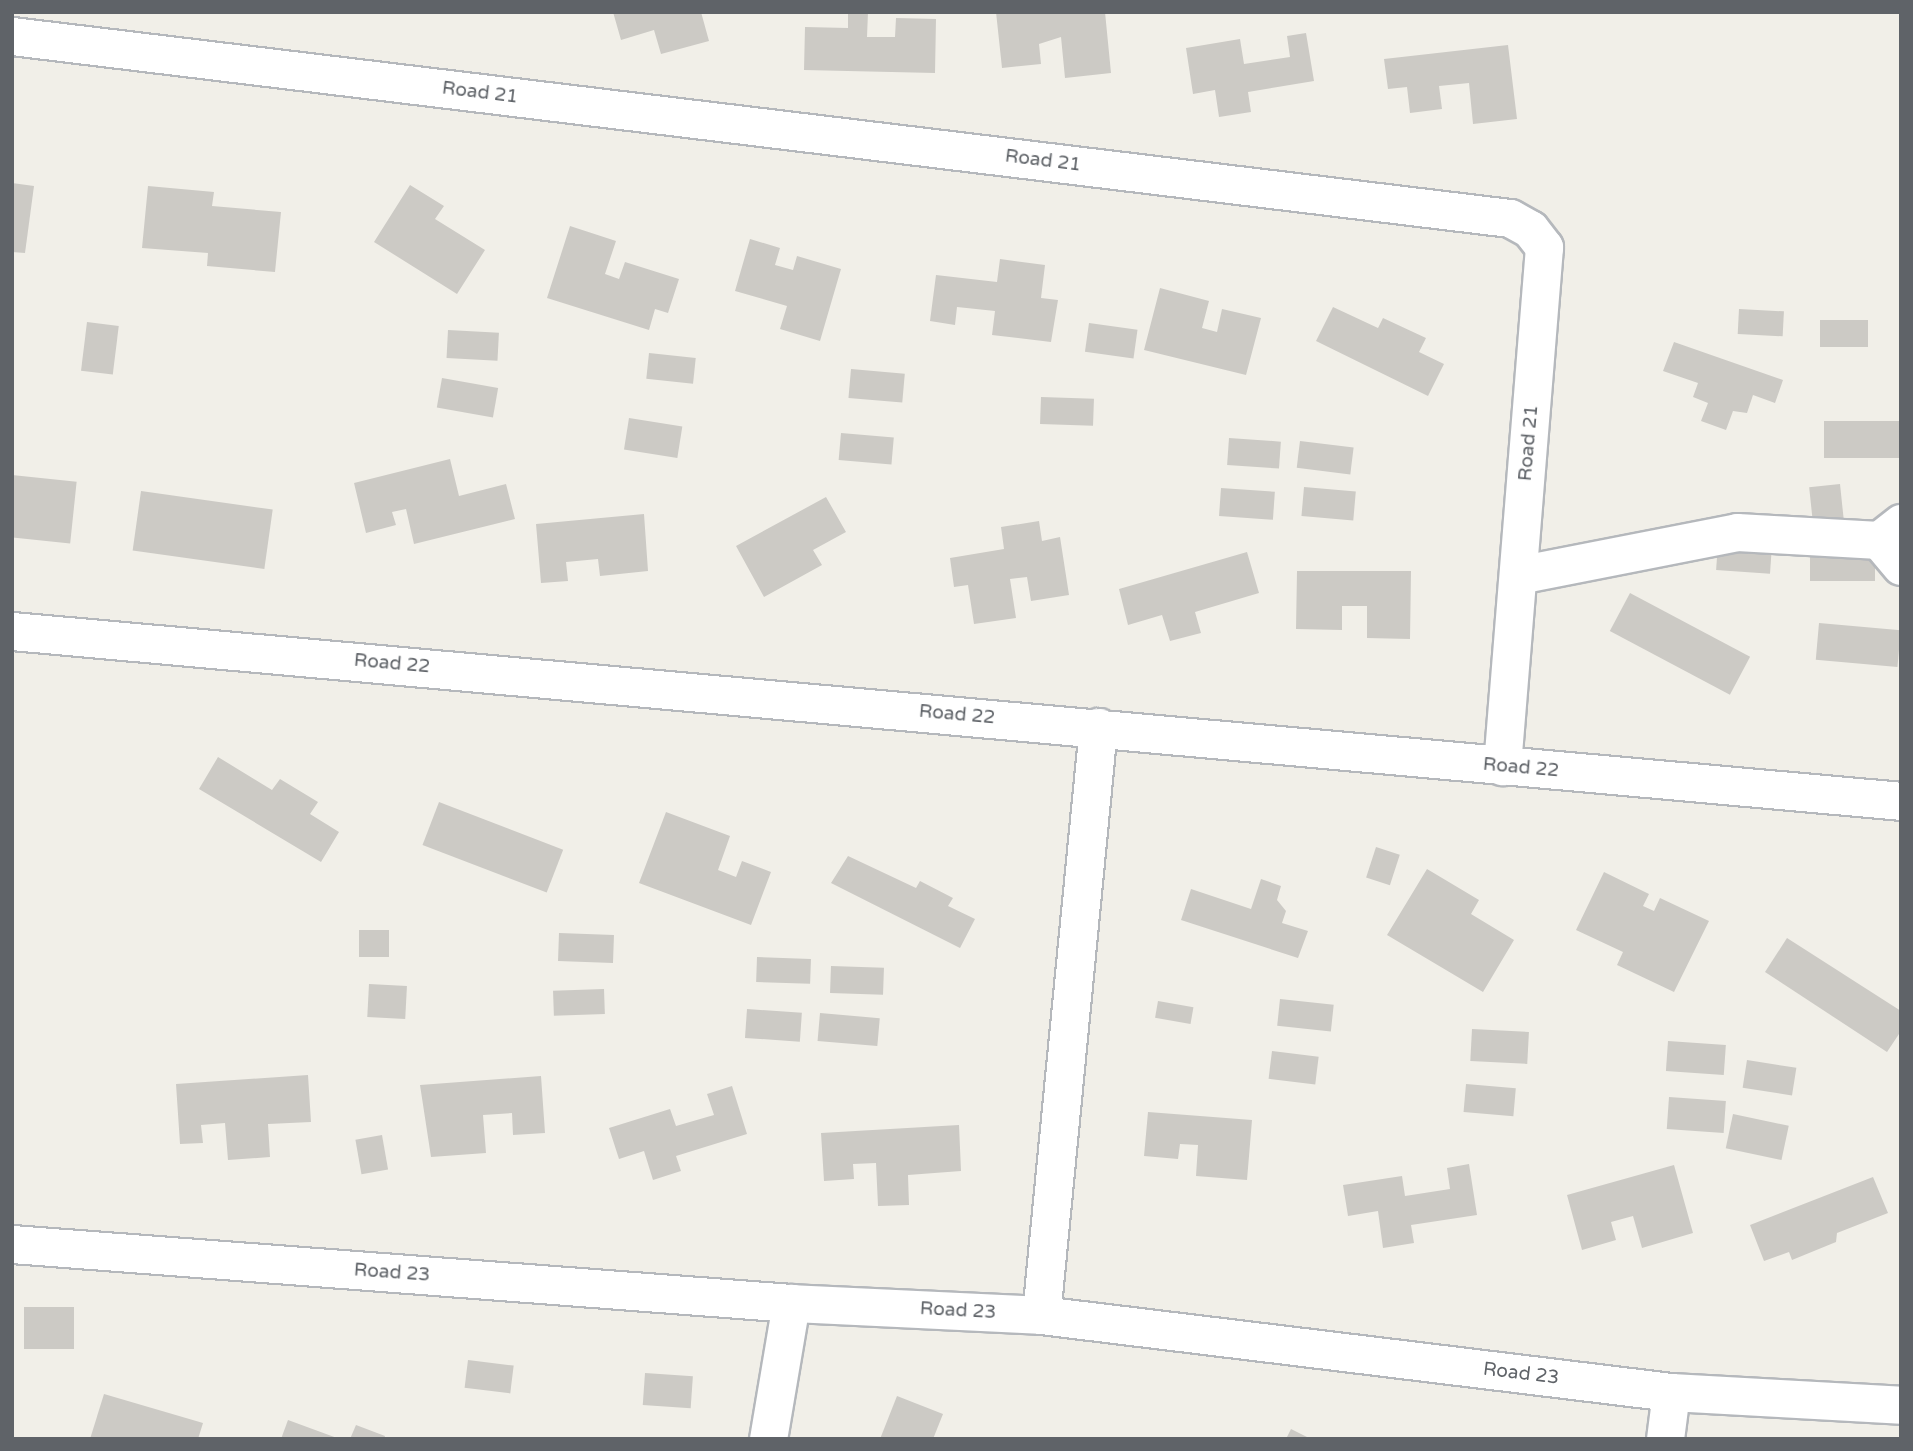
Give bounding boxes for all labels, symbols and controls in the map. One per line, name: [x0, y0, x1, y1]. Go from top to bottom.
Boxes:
street label: Road 21: [441, 77, 519, 109]
street label: Road 21: [1004, 145, 1082, 177]
street label: Road 21: [1514, 404, 1544, 482]
street label: Road 22: [353, 649, 431, 679]
street label: Road 22: [918, 700, 996, 730]
street label: Road 22: [1482, 753, 1560, 783]
street label: Road 23: [353, 1259, 431, 1287]
street label: Road 23: [919, 1298, 997, 1324]
street label: Road 23: [1482, 1358, 1560, 1390]

